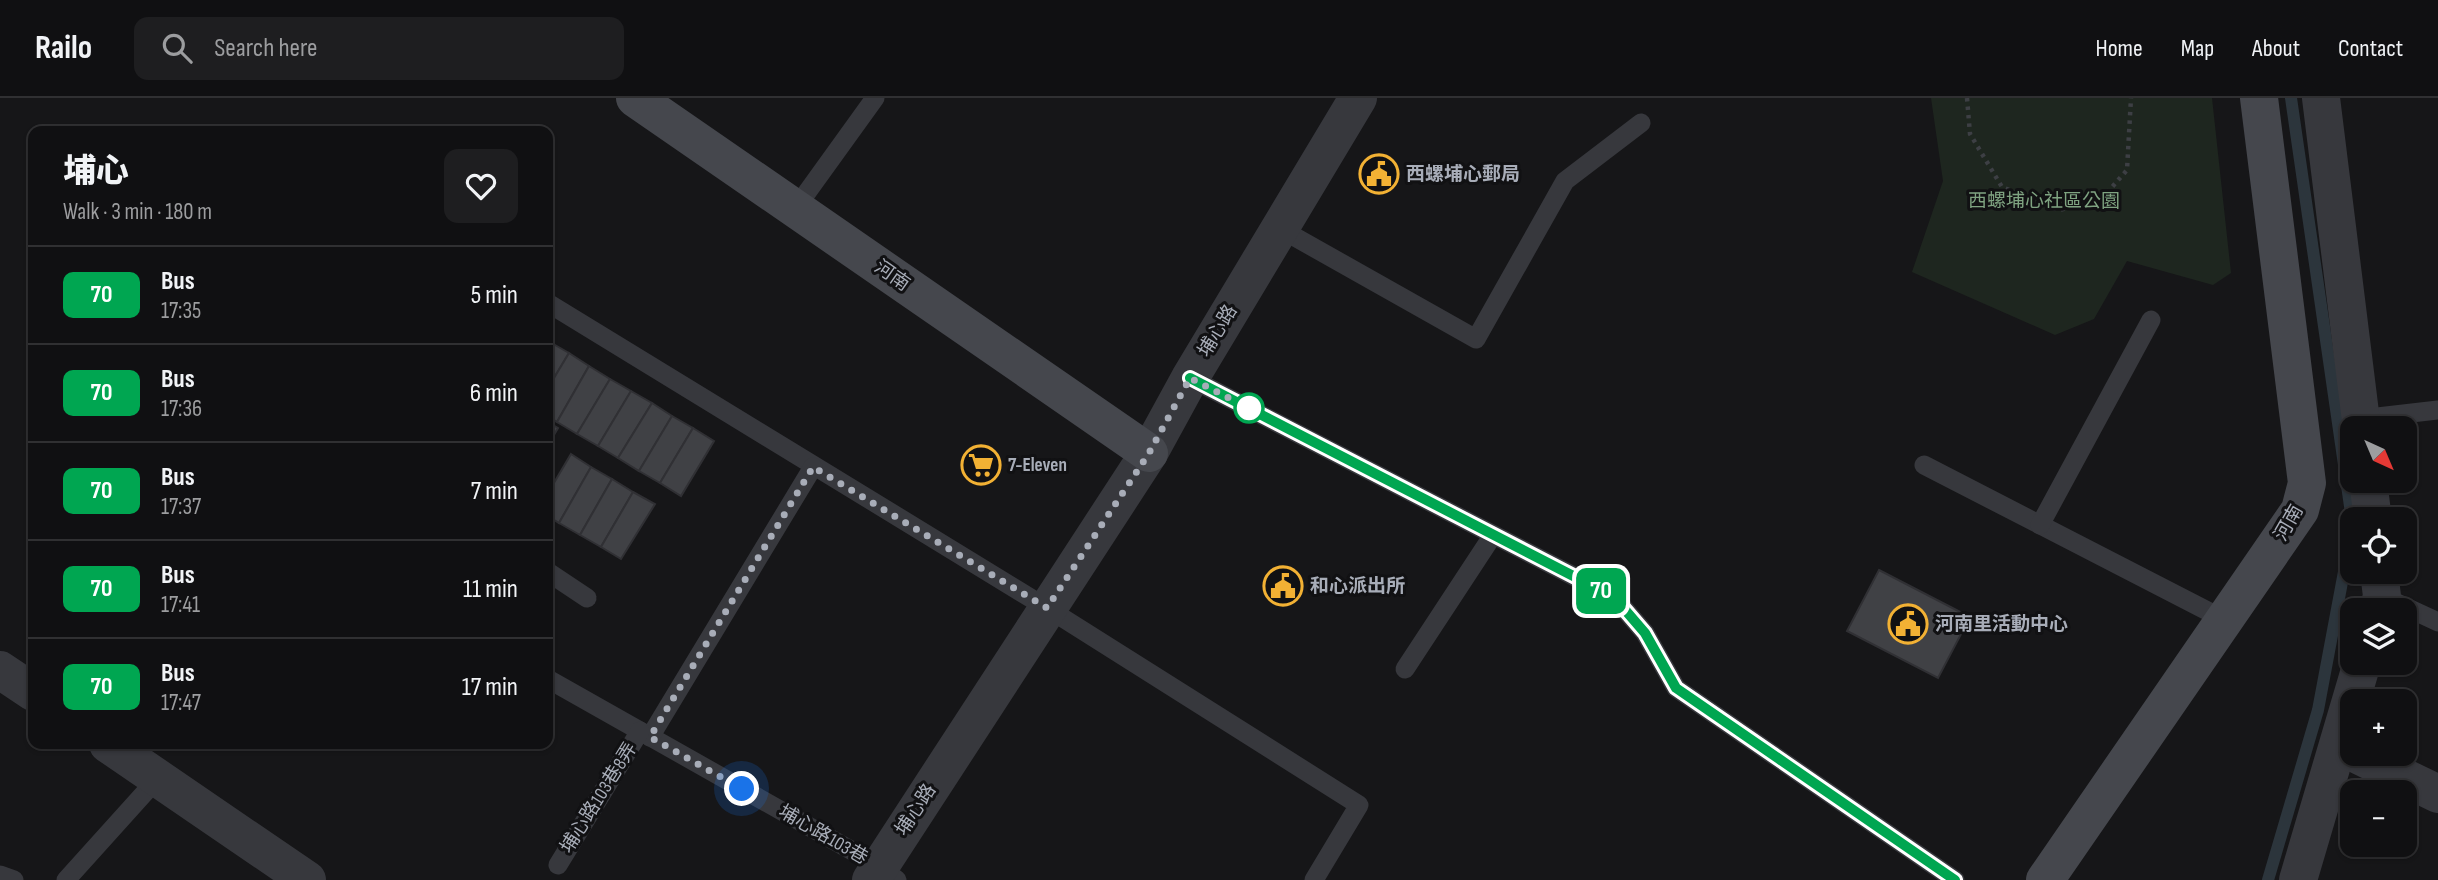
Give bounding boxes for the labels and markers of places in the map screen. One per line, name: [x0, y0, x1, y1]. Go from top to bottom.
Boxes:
public building icon: 西螺埔心郵局: [1358, 153, 1400, 195]
place label: 西螺埔心郵局: [1406, 163, 1520, 186]
unlabelled marker: [1234, 393, 1264, 423]
supermarket icon: 7-Eleven: [960, 444, 1002, 486]
place label: 7-Eleven: [1008, 454, 1067, 477]
public building icon: 和心派出所: [1262, 565, 1304, 607]
place label: 和心派出所: [1310, 575, 1405, 598]
public building icon: 河南里活動中心: [1887, 603, 1929, 645]
place label: 河南里活動中心: [1935, 613, 2068, 636]

